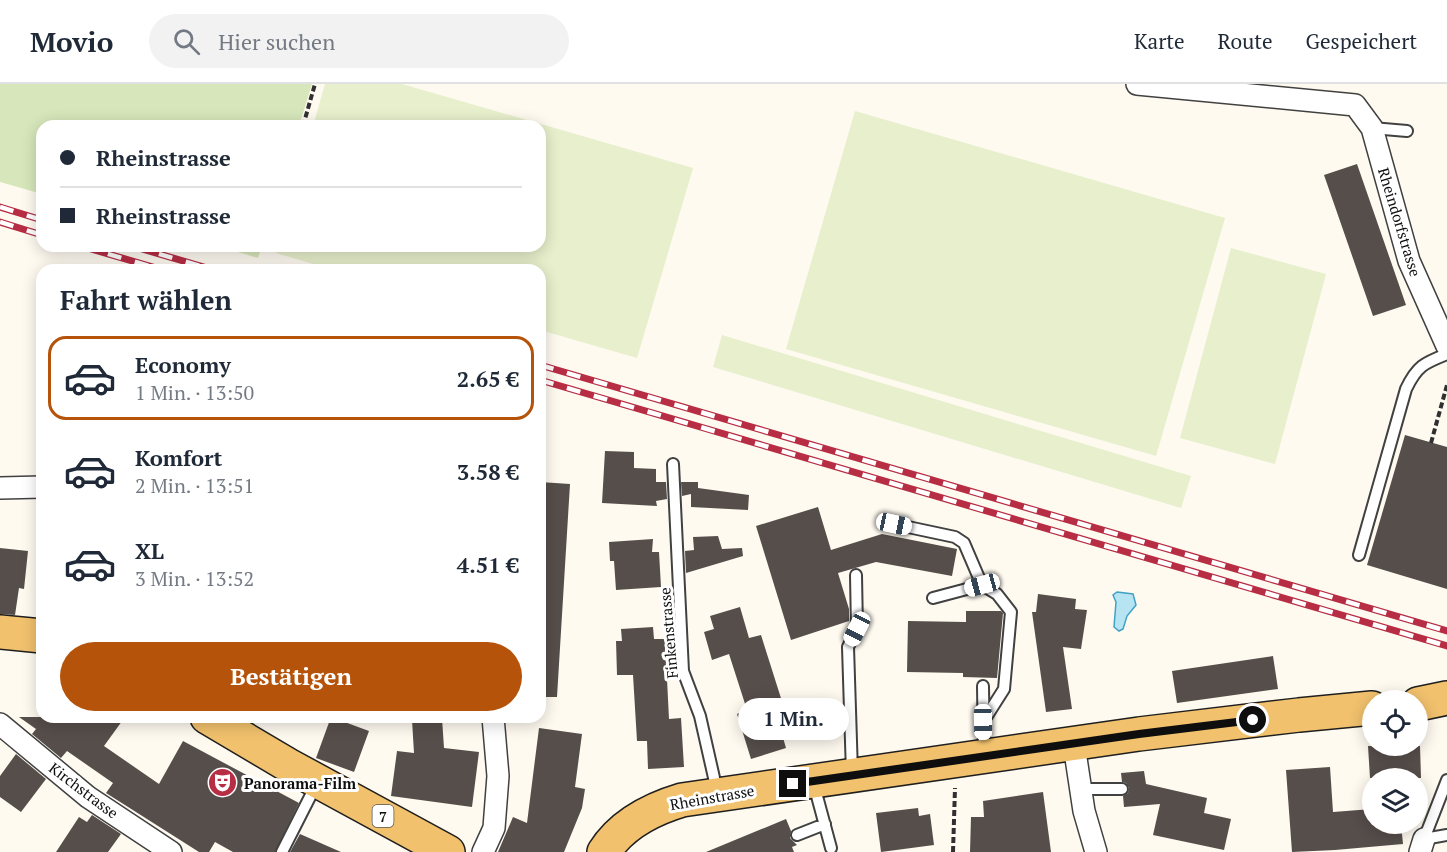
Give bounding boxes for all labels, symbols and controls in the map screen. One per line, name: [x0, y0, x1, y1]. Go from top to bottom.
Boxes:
search box: [149, 14, 569, 68]
text: Movio: [30, 23, 113, 60]
icon: search: [170, 25, 203, 58]
text: Hier suchen: [218, 27, 335, 56]
text: Karte: [1134, 27, 1185, 55]
text: Route: [1218, 27, 1273, 55]
text: Gespeichert: [1306, 27, 1417, 55]
text: Rheinstrasse: [96, 143, 231, 172]
street label: Rheindorfstrasse: [1374, 165, 1426, 279]
text: Rheinstrasse: [96, 201, 231, 230]
text: Fahrt wählen: [60, 282, 232, 318]
text: Economy: [135, 350, 231, 379]
icon: car: [63, 351, 117, 405]
text: 2.65 €: [457, 364, 519, 393]
text: 1 Min. · 13:50: [135, 379, 254, 406]
text: Komfort: [135, 443, 222, 472]
icon: car: [63, 444, 117, 498]
text: 3.58 €: [457, 457, 519, 486]
text: 2 Min. · 13:51: [135, 472, 254, 499]
car: [875, 511, 913, 537]
text: XL: [135, 536, 164, 565]
icon: car: [63, 537, 117, 591]
text: 4.51 €: [457, 550, 519, 579]
text: 3 Min. · 13:52: [135, 565, 254, 592]
car: [962, 572, 1002, 598]
street label: Finkenstrasse: [654, 587, 682, 679]
car: [841, 609, 873, 649]
button: Bestätigen: [60, 642, 522, 711]
map controls: [1362, 690, 1428, 834]
button: locate: [1362, 690, 1428, 756]
callout: 1 Min.: [738, 697, 848, 739]
car: [974, 704, 992, 740]
text: 1 Min.: [763, 705, 824, 732]
route start: [1239, 706, 1266, 733]
street label: Kirchstrasse: [45, 757, 123, 823]
theatre icon: Panorama-Film: [207, 767, 239, 799]
button: layers: [1362, 768, 1428, 834]
route end: [779, 770, 806, 797]
place label: Panorama-Film: [244, 773, 356, 793]
street label: Rheinstrasse: [668, 780, 756, 814]
road number: 7: [372, 805, 394, 827]

